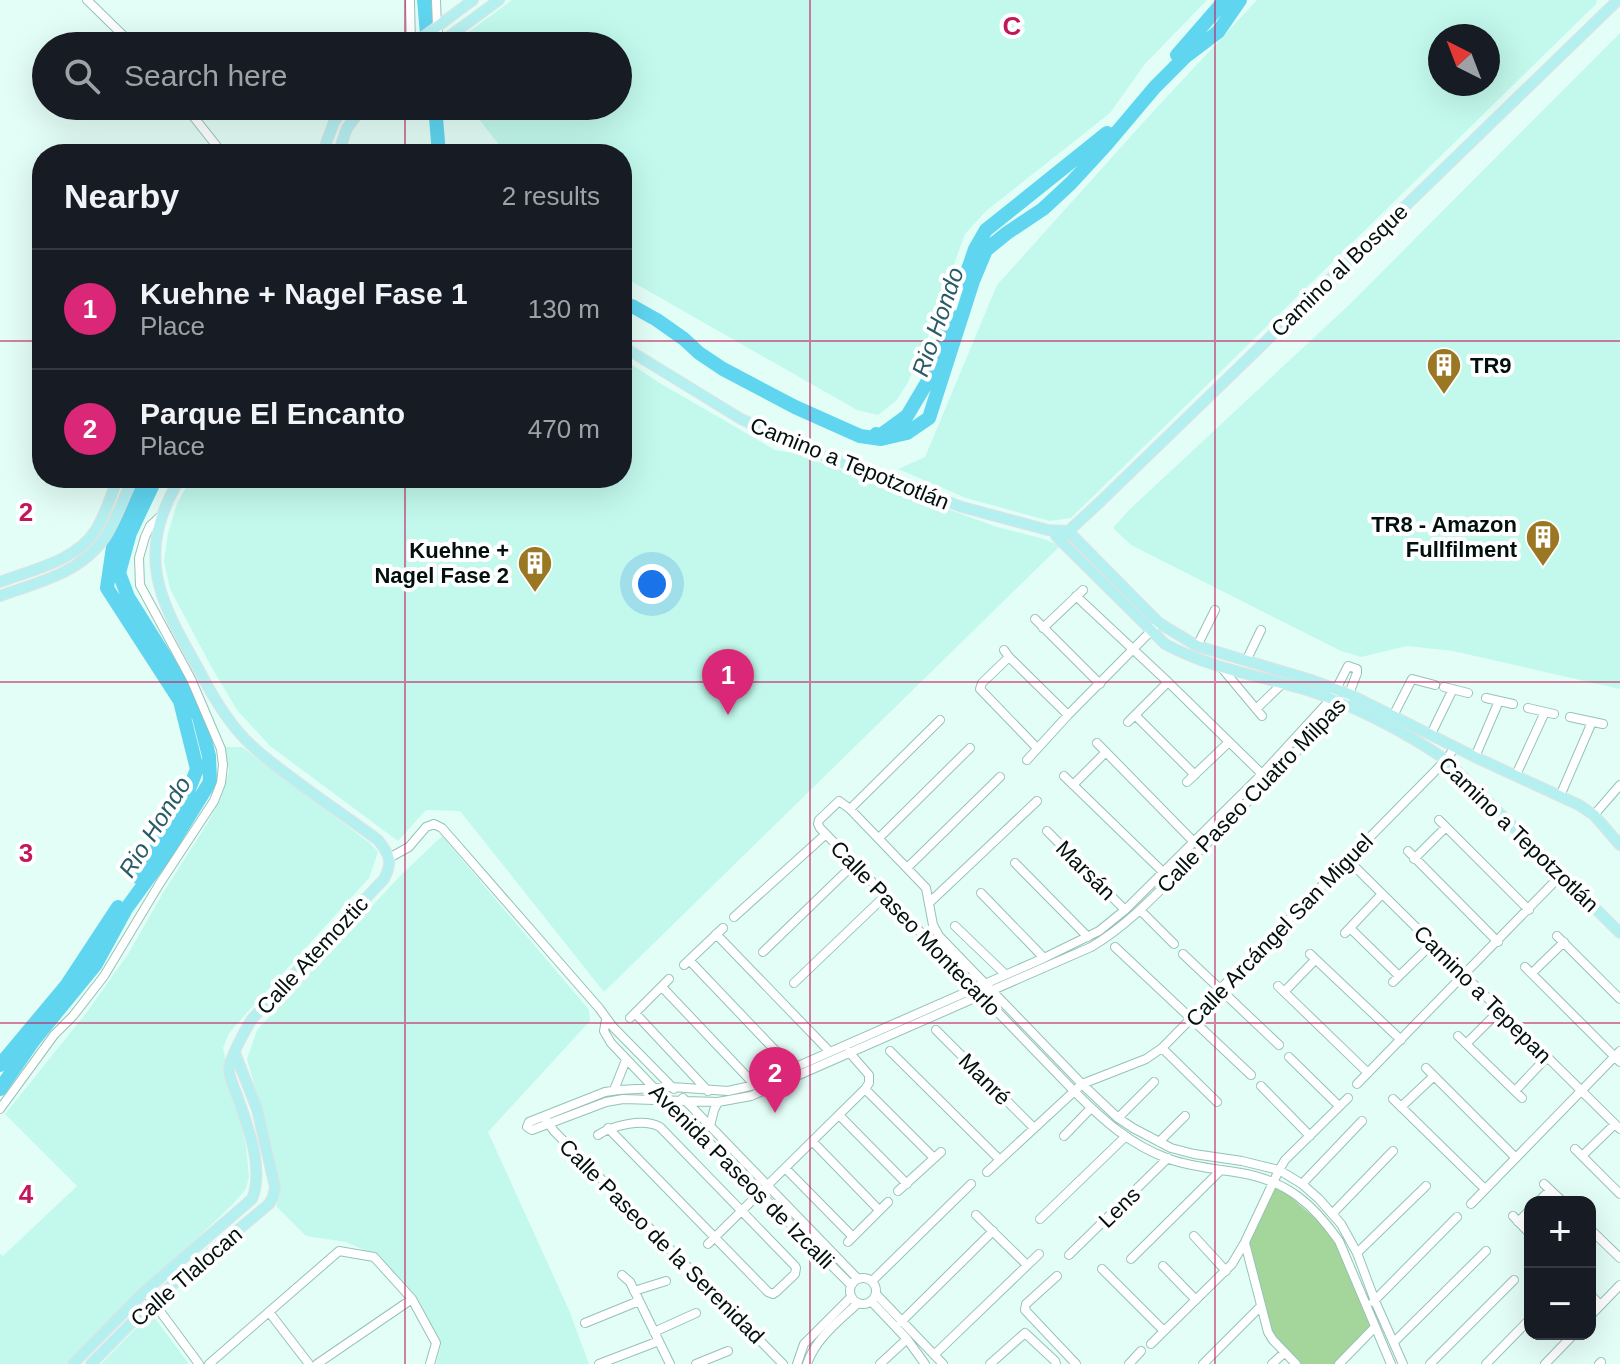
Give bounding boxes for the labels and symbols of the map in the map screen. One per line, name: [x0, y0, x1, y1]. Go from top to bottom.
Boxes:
text: C: [1003, 11, 1022, 41]
north arrow: [1428, 24, 1500, 96]
street label: Camino al Bosque: [1266, 199, 1413, 342]
water label: Rio Hondo: [906, 264, 969, 380]
building icon: TR9: [1425, 346, 1463, 396]
place label: TR9: [1470, 353, 1512, 378]
street label: Camino a Tepotzotlán: [747, 412, 953, 515]
text: 2: [19, 497, 33, 527]
place label: TR8 - Amazon Fullfilment: [1371, 512, 1518, 562]
building icon: TR8 - Amazon Fullfilment: [1524, 518, 1562, 568]
place label: Kuehne + Nagel Fase 2: [374, 538, 509, 588]
building icon: Kuehne + Nagel Fase 2: [516, 544, 554, 594]
your location: [632, 564, 672, 604]
pin: 1: [702, 649, 754, 715]
street label: Calle Paseo Cuatro Milpas: [1152, 693, 1351, 898]
street label: Camino a Tepotzotlán: [1434, 752, 1604, 917]
water label: Rio Hondo: [113, 771, 196, 882]
street label: Calle Arcángel San Miguel: [1181, 829, 1378, 1032]
street label: Calle Paseo Montecarlo: [826, 836, 1006, 1021]
street label: Marsán: [1051, 836, 1120, 905]
text: 3: [19, 838, 33, 868]
street label: Calle Atemoztic: [252, 891, 373, 1019]
street label: Camino a Tepepan: [1409, 920, 1557, 1068]
pin: 2: [749, 1047, 801, 1113]
street label: Manré: [954, 1048, 1016, 1110]
street label: Avenida Paseos de Izcalli: [644, 1079, 839, 1274]
street label: Calle Paseo de la Serenidad: [554, 1134, 769, 1349]
text: 4: [19, 1179, 34, 1209]
street label: Lens: [1094, 1182, 1145, 1233]
street label: Calle Tlalocan: [126, 1221, 247, 1331]

